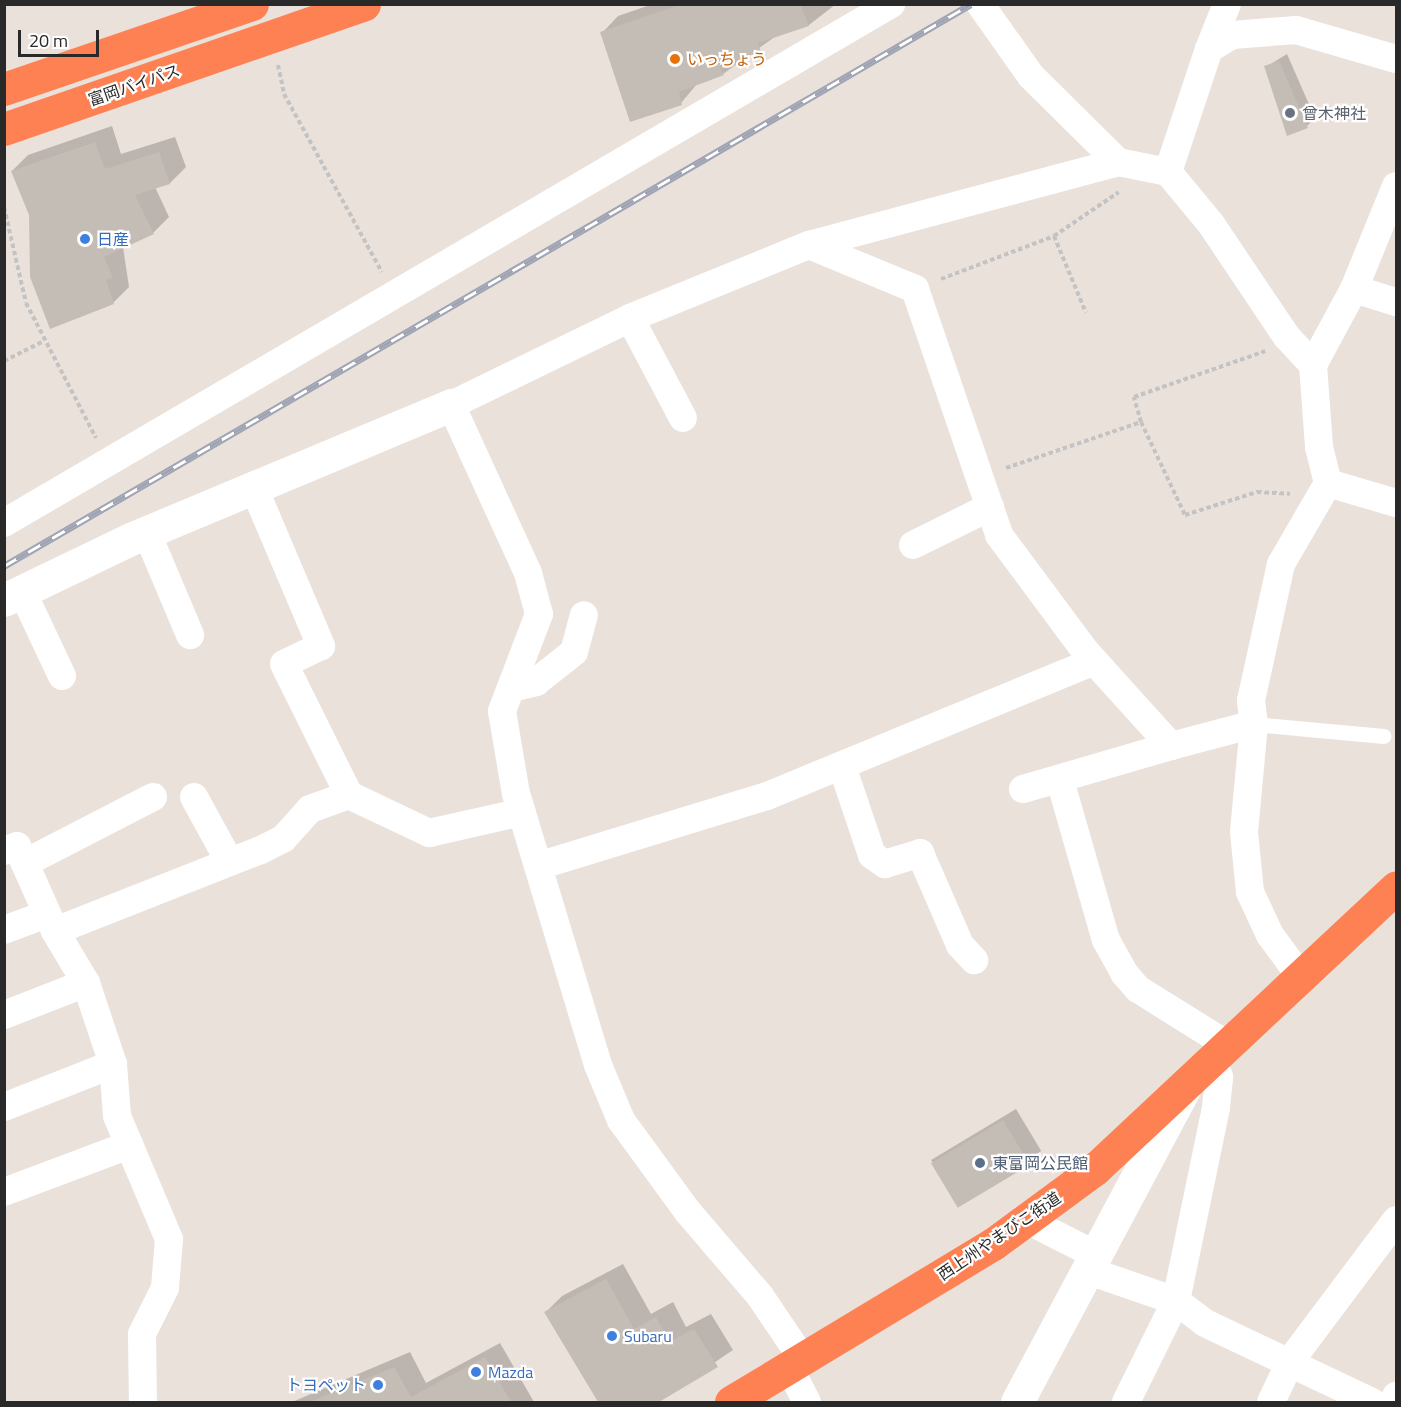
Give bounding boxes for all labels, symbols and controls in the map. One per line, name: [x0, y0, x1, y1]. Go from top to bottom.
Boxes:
scale bar: [21, 18, 102, 56]
text: 20 m: [29, 27, 68, 54]
place label: いっちょう: [687, 49, 767, 69]
marker: いっちょう: [668, 52, 682, 66]
street label: 富岡バイパス: [85, 60, 183, 110]
place label: 曾木神社: [1302, 103, 1366, 123]
marker: 曾木神社: [1283, 106, 1297, 120]
place label: 日産: [97, 229, 129, 249]
marker: 日産: [78, 232, 92, 246]
place label: 東富岡公民館: [992, 1153, 1088, 1173]
marker: 東富岡公民館: [973, 1156, 987, 1170]
street label: 西上州やまびこ街道: [934, 1188, 1064, 1284]
place label: Subaru: [624, 1326, 672, 1346]
marker: Subaru: [605, 1329, 619, 1343]
place label: Mazda: [488, 1362, 533, 1382]
marker: Mazda: [469, 1365, 483, 1379]
place label: トヨペット: [286, 1375, 366, 1395]
marker: トヨペット: [371, 1378, 385, 1392]

